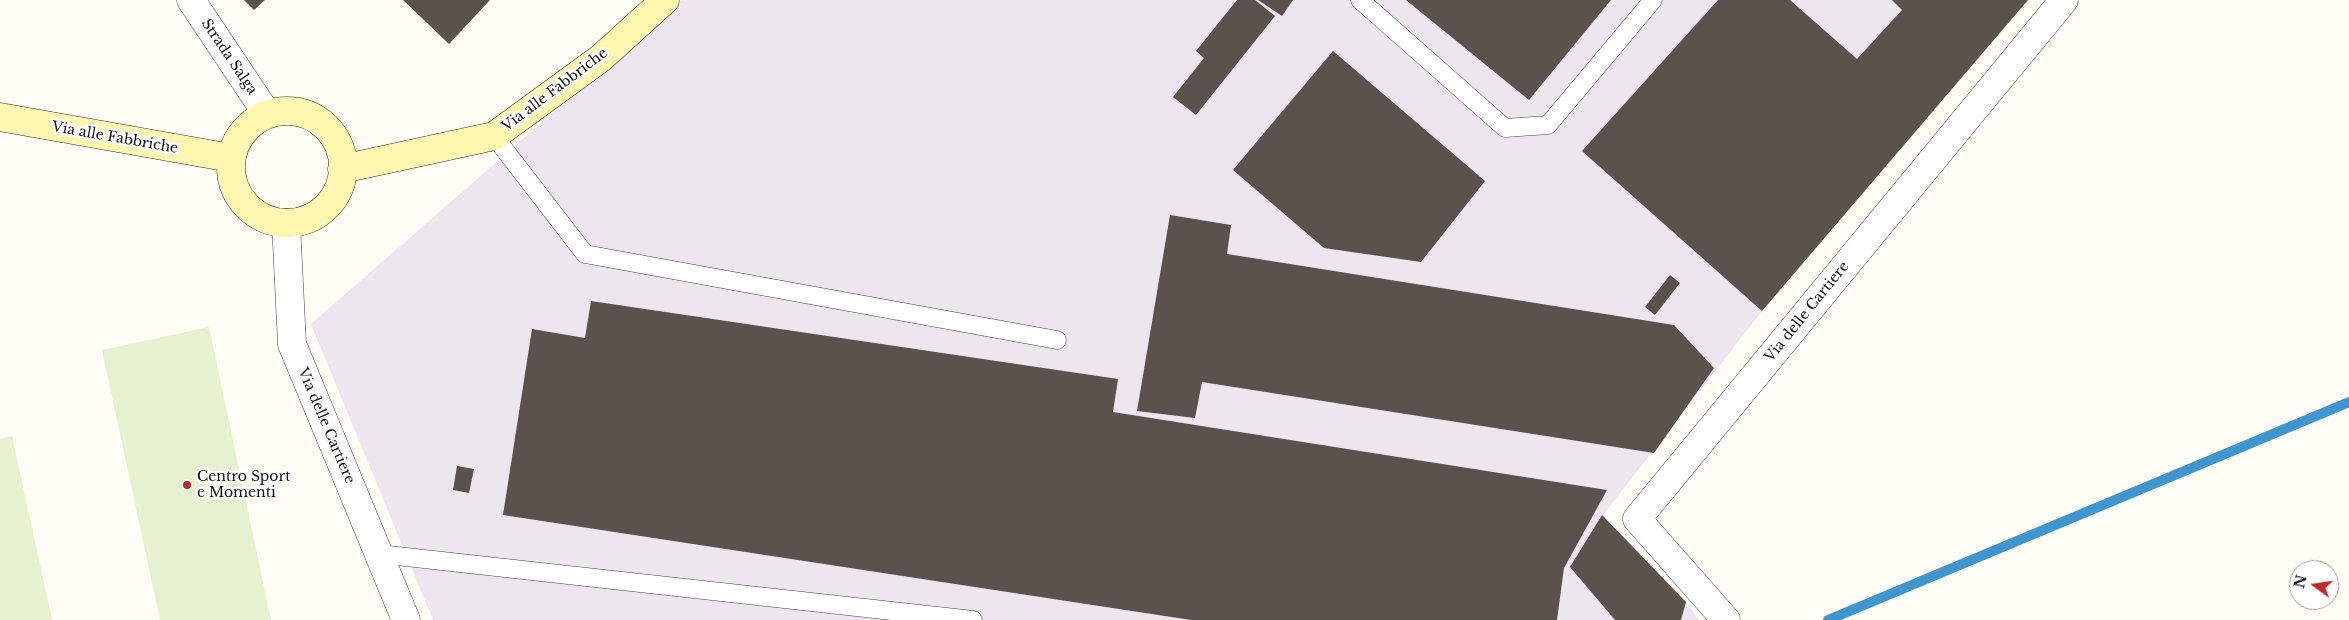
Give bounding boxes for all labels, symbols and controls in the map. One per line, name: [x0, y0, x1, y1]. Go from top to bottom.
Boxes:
street label: Strada Salga: [198, 16, 260, 98]
street label: Via alle Fabbriche: [499, 45, 611, 135]
street label: Via alle Fabbriche: [51, 119, 179, 157]
street label: Via delle Cartiere: [1761, 258, 1853, 366]
street label: Via delle Cartiere: [294, 366, 358, 486]
place label: Centro Sport e Momenti: [197, 469, 290, 502]
marker: Centro Sport e Momenti: [181, 479, 193, 491]
north arrow: [2289, 560, 2339, 610]
text: N: [2290, 573, 2311, 590]

